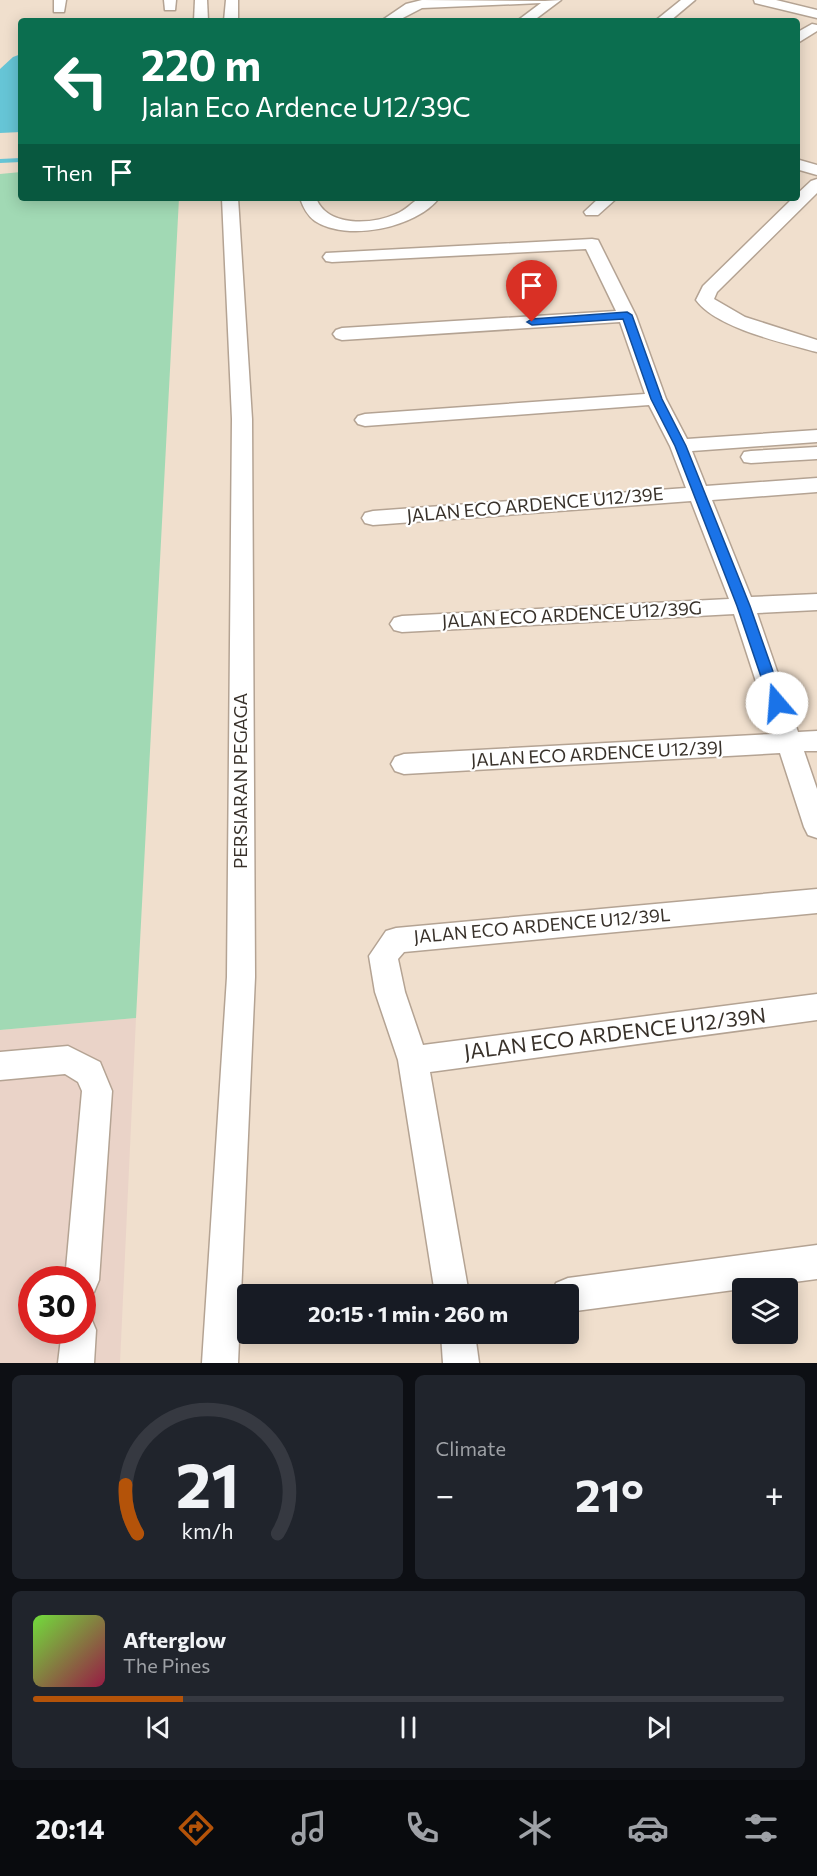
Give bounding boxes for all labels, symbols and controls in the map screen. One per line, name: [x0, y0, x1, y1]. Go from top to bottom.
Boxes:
text: 220 m: [141, 38, 261, 90]
icon: left: [42, 42, 120, 120]
text: Jalan Eco Ardence U12/39C: [141, 90, 471, 123]
icon: arrive: [105, 156, 138, 189]
text: Then: [42, 159, 93, 186]
pin: [506, 260, 557, 322]
icon: arrive: [515, 269, 548, 302]
street label: JALAN ECO ARDENCE U12/39E: [406, 482, 664, 526]
street label: JALAN ECO ARDENCE U12/39G: [441, 596, 702, 632]
position arrow: [745, 671, 809, 735]
street label: PERSIARAN PEGAGA: [229, 693, 251, 869]
street label: JALAN ECO ARDENCE U12/39J: [470, 735, 723, 771]
street label: JALAN ECO ARDENCE U12/39L: [413, 903, 671, 947]
street label: JALAN ECO ARDENCE U12/39N: [462, 1002, 767, 1063]
speed limit sign: 30: [18, 1266, 96, 1344]
map controls: [732, 1278, 798, 1344]
button: layers: [732, 1278, 798, 1344]
text: 20:15 · 1 min · 260 m: [308, 1300, 508, 1327]
text: Climate: [436, 1436, 506, 1460]
text: 21: [175, 1445, 239, 1521]
text: 21°: [575, 1466, 644, 1521]
text: −: [436, 1473, 454, 1514]
text: +: [765, 1473, 784, 1514]
text: km/h: [181, 1517, 233, 1543]
text: Afterglow: [123, 1626, 226, 1653]
text: The Pines: [123, 1653, 210, 1677]
icon: previous: [142, 1711, 175, 1744]
icon: pause: [392, 1711, 425, 1744]
icon: next: [642, 1711, 675, 1744]
icon: directions: [175, 1807, 217, 1849]
icon: music: [288, 1807, 330, 1849]
icon: phone: [401, 1807, 443, 1849]
icon: climate: [514, 1807, 556, 1849]
icon: car: [627, 1807, 669, 1849]
icon: filters: [740, 1807, 782, 1849]
text: 20:14: [35, 1812, 104, 1845]

